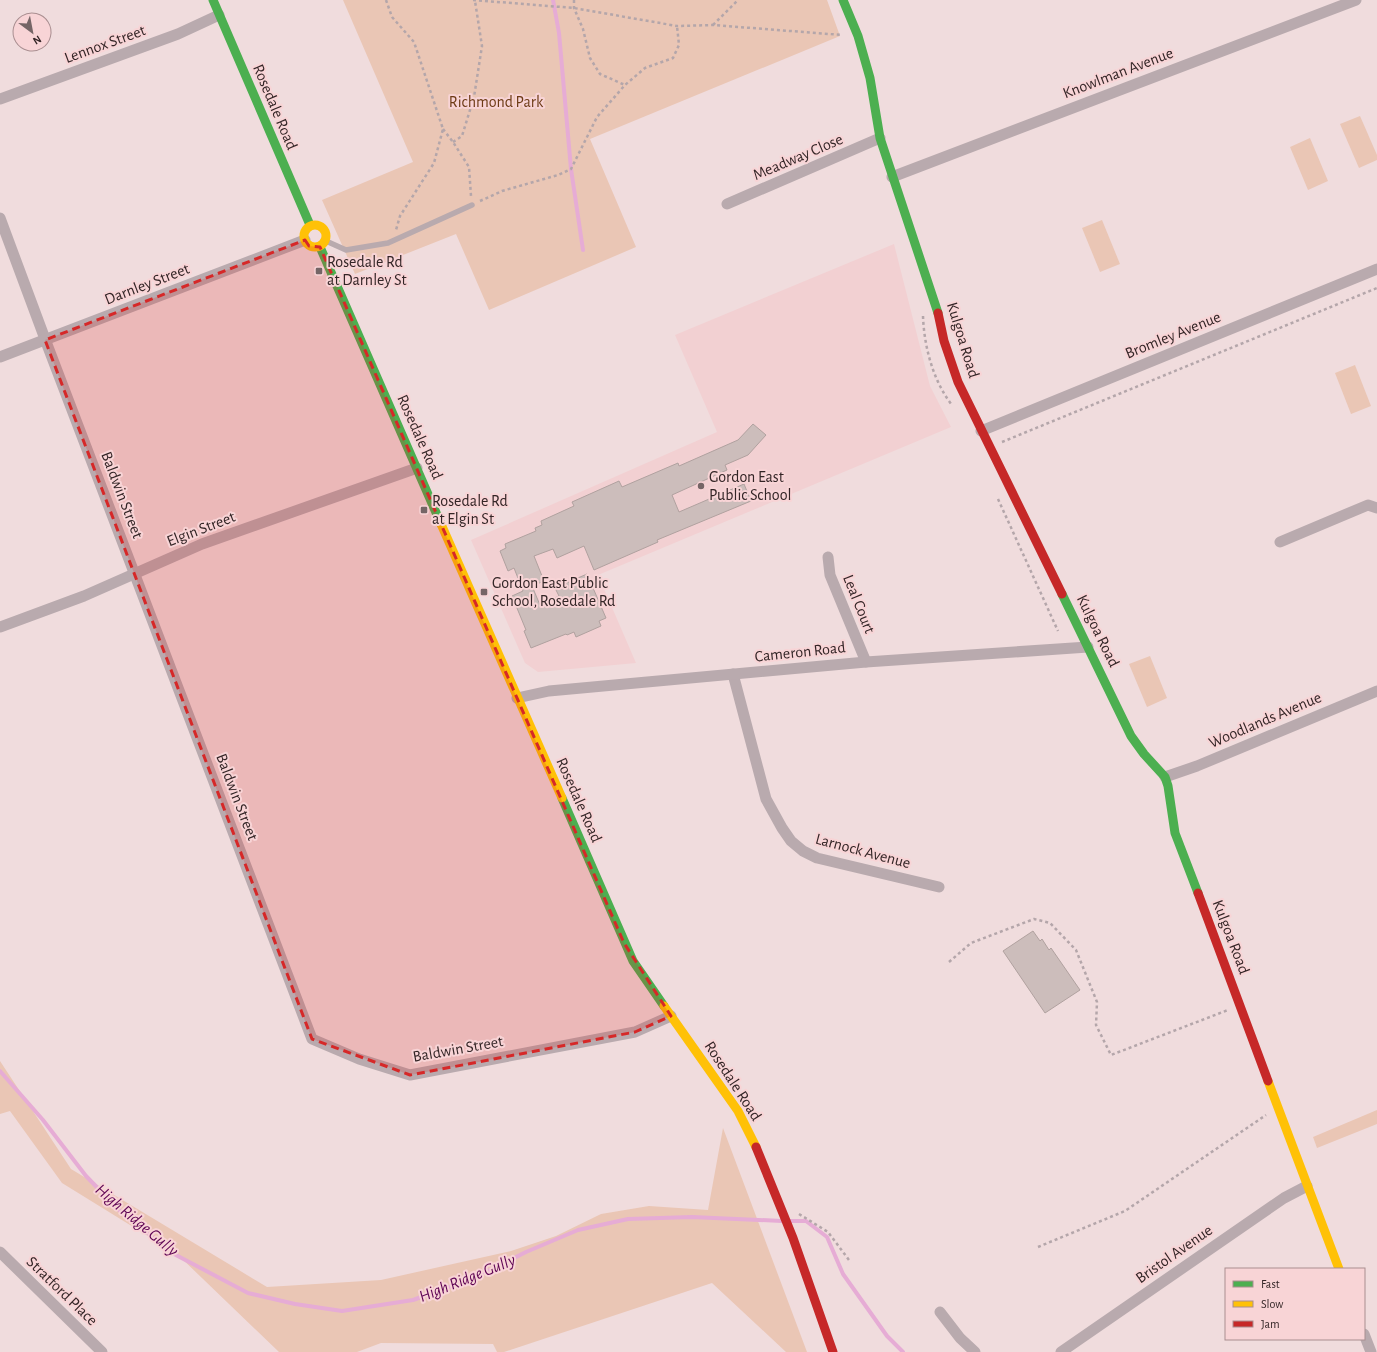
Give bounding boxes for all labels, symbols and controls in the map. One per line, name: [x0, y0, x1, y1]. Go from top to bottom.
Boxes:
north arrow: [12, 12, 52, 52]
street label: Lennox Street: [62, 22, 148, 66]
text: N: [31, 33, 43, 47]
street label: Knowlman Avenue: [1061, 45, 1175, 101]
street label: Rosedale Road: [250, 62, 300, 152]
park label: Richmond Park: [449, 94, 544, 110]
street label: Meadway Close: [751, 131, 846, 184]
place label: Rosedale Rd at Darnley St: [327, 254, 407, 289]
street label: Darnley Street: [102, 260, 192, 308]
marker: Rosedale Rd at Darnley St: [314, 266, 324, 276]
street label: Kulgoa Road: [944, 300, 982, 380]
street label: Bromley Avenue: [1123, 309, 1223, 362]
street label: Rosedale Road: [394, 392, 446, 482]
street label: Baldwin Street: [98, 449, 146, 541]
place label: Gordon East Public School: [709, 469, 791, 503]
marker: Gordon East Public School: [696, 481, 706, 491]
place label: Rosedale Rd at Elgin St: [432, 493, 508, 527]
marker: Rosedale Rd at Elgin St: [419, 505, 429, 515]
street label: Elgin Street: [165, 509, 237, 549]
street label: Leal Court: [840, 572, 878, 636]
place label: Gordon East Public School, Rosedale Rd: [492, 575, 615, 609]
marker: Gordon East Public School, Rosedale Rd: [479, 587, 489, 597]
street label: Kulgoa Road: [1074, 592, 1122, 670]
street label: Cameron Road: [754, 639, 846, 665]
street label: Woodlands Avenue: [1206, 689, 1324, 751]
street label: Baldwin Street: [213, 751, 261, 843]
street label: Rosedale Road: [553, 755, 605, 845]
street label: Larnock Avenue: [814, 831, 912, 871]
street label: Kulgoa Road: [1210, 898, 1252, 976]
street label: Baldwin Street: [412, 1033, 504, 1065]
street label: Rosedale Road: [702, 1039, 764, 1123]
water label: High Ridge Gully: [92, 1181, 182, 1259]
street label: Bristol Avenue: [1133, 1222, 1215, 1286]
water label: High Ridge Gully: [416, 1251, 518, 1305]
street label: Stratford Place: [23, 1253, 101, 1329]
legend: [1225, 1268, 1365, 1340]
text: Fast: [1261, 1278, 1280, 1290]
text: Slow: [1261, 1298, 1283, 1310]
text: Jam: [1261, 1318, 1280, 1330]

